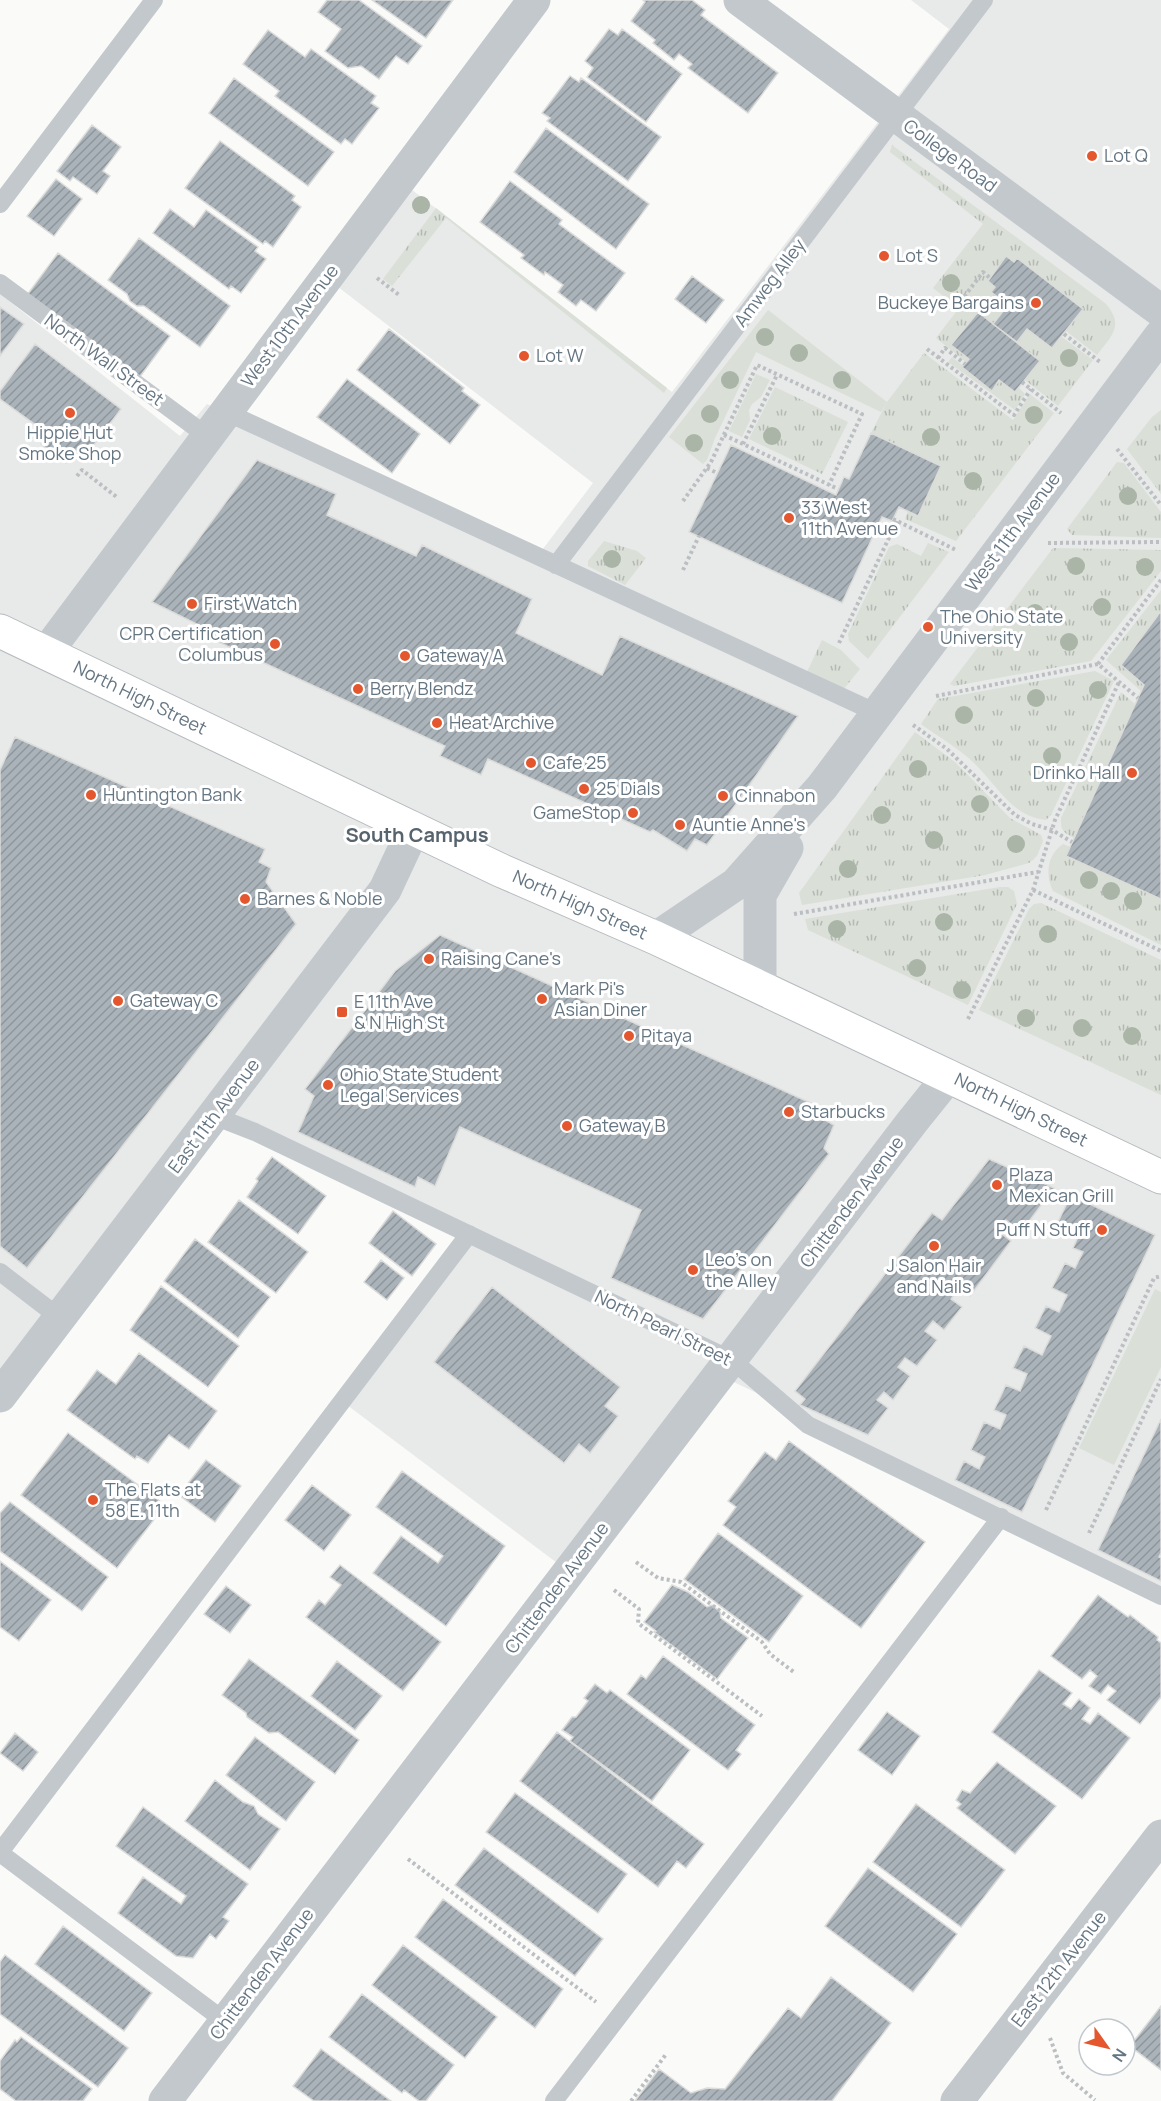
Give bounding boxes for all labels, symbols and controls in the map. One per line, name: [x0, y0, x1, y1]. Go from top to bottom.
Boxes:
street label: College Road: [899, 113, 1002, 197]
place label: Lot Q: [1104, 143, 1148, 167]
marker: Lot Q: [1085, 149, 1099, 163]
street label: Amweg Alley: [728, 233, 811, 331]
place label: Lot S: [896, 243, 938, 267]
marker: Lot S: [877, 249, 891, 263]
street label: West 10th Avenue: [235, 259, 343, 392]
place label: Buckeye Bargains: [878, 290, 1024, 314]
marker: Buckeye Bargains: [1029, 296, 1043, 310]
street label: North Wall Street: [40, 308, 169, 411]
place label: Lot W: [536, 343, 584, 367]
marker: Lot W: [517, 349, 531, 363]
marker: Hippie Hut Smoke Shop: [63, 406, 77, 420]
place label: Hippie Hut Smoke Shop: [19, 420, 121, 465]
street label: West 11th Avenue: [959, 467, 1065, 596]
place label: 33 West 11th Avenue: [801, 495, 898, 540]
marker: 33 West 11th Avenue: [782, 511, 796, 525]
place label: First Watch: [204, 591, 297, 615]
marker: First Watch: [185, 597, 199, 611]
place label: The Ohio State University: [940, 604, 1063, 649]
marker: The Ohio State University: [921, 620, 935, 634]
place label: CPR Certification Columbus: [119, 621, 263, 666]
marker: CPR Certification Columbus: [268, 637, 282, 651]
place label: Gateway A: [417, 643, 505, 667]
marker: Gateway A: [398, 649, 412, 663]
street label: North High Street: [70, 654, 211, 740]
place label: Berry Blendz: [370, 676, 474, 700]
marker: Berry Blendz: [351, 682, 365, 696]
place label: Heat Archive: [449, 710, 554, 734]
marker: Heat Archive: [430, 716, 444, 730]
place label: Cafe 25: [543, 750, 607, 774]
marker: Cafe 25: [524, 756, 538, 770]
place label: Drinko Hall: [1033, 760, 1120, 784]
marker: Drinko Hall: [1125, 766, 1139, 780]
place label: 25 Dials: [596, 776, 660, 800]
place label: Huntington Bank: [103, 782, 243, 806]
marker: 25 Dials: [577, 782, 591, 796]
place label: Cinnabon: [735, 783, 815, 807]
marker: Huntington Bank: [84, 788, 98, 802]
marker: Cinnabon: [716, 789, 730, 803]
place label: GameStop: [533, 800, 621, 824]
marker: GameStop: [626, 806, 640, 820]
place label: Auntie Anne's: [692, 812, 805, 836]
marker: Auntie Anne's: [673, 818, 687, 832]
district label: South Campus: [345, 821, 489, 848]
street label: North High Street: [509, 864, 652, 945]
place label: Barnes & Noble: [257, 886, 382, 910]
marker: Barnes & Noble: [238, 892, 252, 906]
place label: Raising Cane's: [441, 946, 561, 970]
marker: Raising Cane's: [422, 952, 436, 966]
place label: Mark Pi's Asian Diner: [554, 976, 648, 1021]
place label: Gateway C: [130, 988, 219, 1012]
place label: E 11th Ave & N High St: [354, 989, 445, 1034]
marker: Mark Pi's Asian Diner: [535, 992, 549, 1006]
marker: Gateway C: [111, 994, 125, 1008]
marker: E 11th Ave & N High St: [335, 1005, 349, 1019]
place label: Pitaya: [641, 1023, 692, 1047]
marker: Pitaya: [622, 1029, 636, 1043]
street label: East 11th Avenue: [162, 1053, 264, 1178]
place label: Ohio State Student Legal Services: [340, 1062, 499, 1107]
street label: North High Street: [951, 1066, 1092, 1152]
marker: Ohio State Student Legal Services: [321, 1078, 335, 1092]
place label: Starbucks: [801, 1099, 885, 1123]
marker: Starbucks: [782, 1105, 796, 1119]
place label: Gateway B: [579, 1113, 666, 1137]
marker: Gateway B: [560, 1119, 574, 1133]
street label: Chittenden Avenue: [794, 1131, 909, 1272]
place label: Plaza Mexican Grill: [1009, 1162, 1114, 1207]
marker: Plaza Mexican Grill: [990, 1178, 1004, 1192]
place label: Puff N Stuff: [996, 1217, 1090, 1241]
marker: Puff N Stuff: [1095, 1223, 1109, 1237]
marker: J Salon Hair and Nails: [927, 1239, 941, 1253]
place label: Leo's on the Alley: [705, 1247, 777, 1292]
place label: J Salon Hair and Nails: [886, 1253, 982, 1298]
marker: Leo's on the Alley: [686, 1263, 700, 1277]
street label: North Pearl Street: [591, 1284, 736, 1371]
place label: The Flats at 58 E. 11th: [105, 1477, 201, 1522]
marker: The Flats at 58 E. 11th: [86, 1493, 100, 1507]
street label: Chittenden Avenue: [499, 1517, 614, 1658]
street label: Chittenden Avenue: [204, 1903, 319, 2044]
street label: East 12th Avenue: [1005, 1905, 1111, 2031]
north arrow: [1077, 2017, 1137, 2077]
text: N: [1107, 2044, 1132, 2066]

